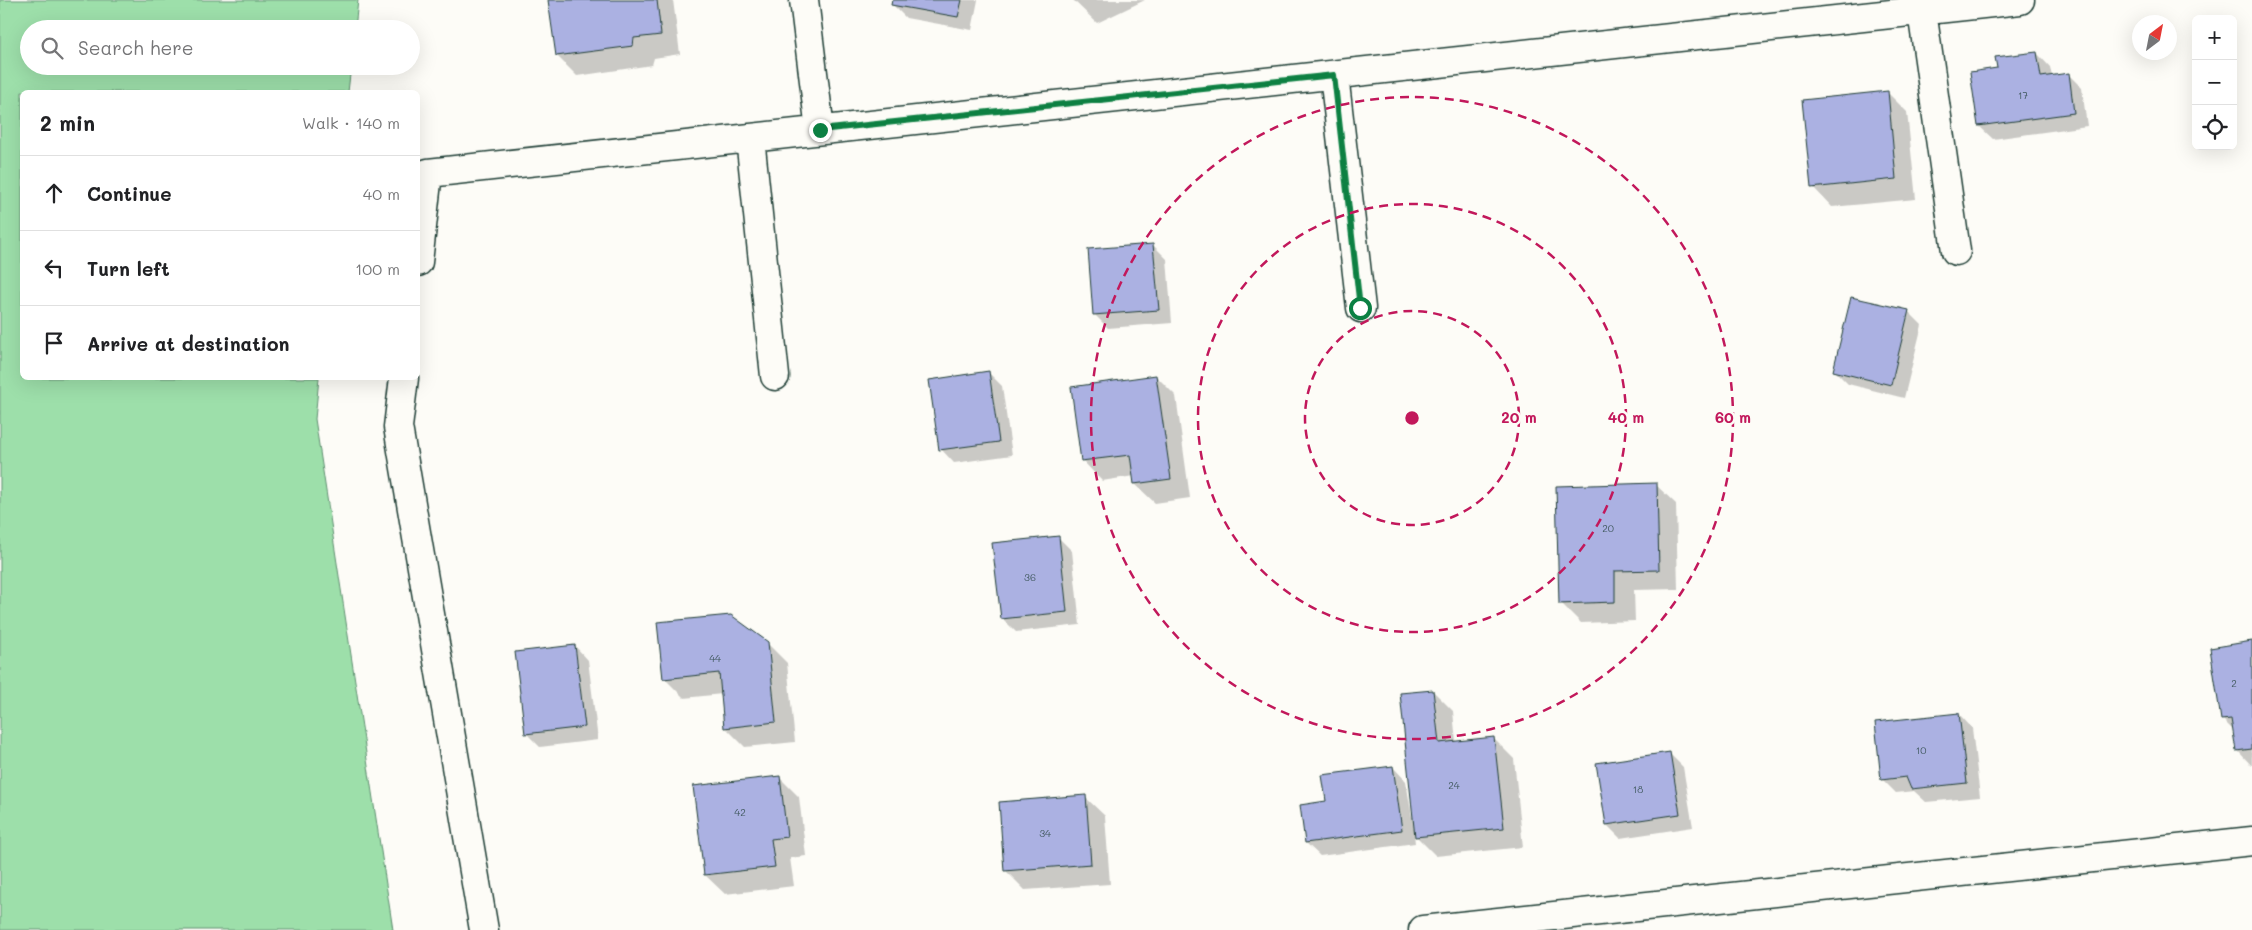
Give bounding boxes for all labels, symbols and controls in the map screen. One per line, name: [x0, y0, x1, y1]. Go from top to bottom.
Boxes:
north arrow: [2132, 15, 2177, 60]
map controls: [2192, 15, 2237, 150]
button: +: [2192, 15, 2237, 60]
search box: [20, 20, 420, 75]
icon: search: [38, 34, 66, 62]
text: Search here: [78, 35, 194, 60]
button: −: [2192, 60, 2237, 105]
house number: 17: [2018, 88, 2028, 102]
button: locate: [2192, 105, 2237, 150]
text: 2 min: [40, 109, 95, 136]
text: Walk · 140 m: [302, 112, 400, 133]
route end: [809, 119, 832, 142]
icon: ahead: [40, 179, 68, 207]
text: Continue: [87, 181, 172, 206]
text: 40 m: [363, 183, 400, 204]
icon: left: [40, 254, 68, 282]
text: Turn left: [87, 256, 170, 281]
text: 100 m: [355, 258, 400, 279]
route start: [1349, 297, 1372, 320]
icon: arrive: [40, 329, 68, 357]
text: Arrive at destination: [87, 331, 290, 356]
text: 20 m: [1501, 407, 1537, 427]
text: 40 m: [1608, 407, 1644, 427]
text: 60 m: [1715, 407, 1751, 427]
centre of rings: [1403, 409, 1421, 427]
house number: 20: [1602, 521, 1614, 535]
house number: 36: [1024, 570, 1036, 584]
house number: 44: [709, 651, 721, 665]
house number: 2: [2231, 676, 2237, 690]
house number: 10: [1916, 743, 1926, 757]
house number: 24: [1448, 778, 1460, 792]
house number: 18: [1633, 782, 1643, 796]
house number: 42: [734, 805, 746, 819]
house number: 34: [1039, 826, 1051, 840]

